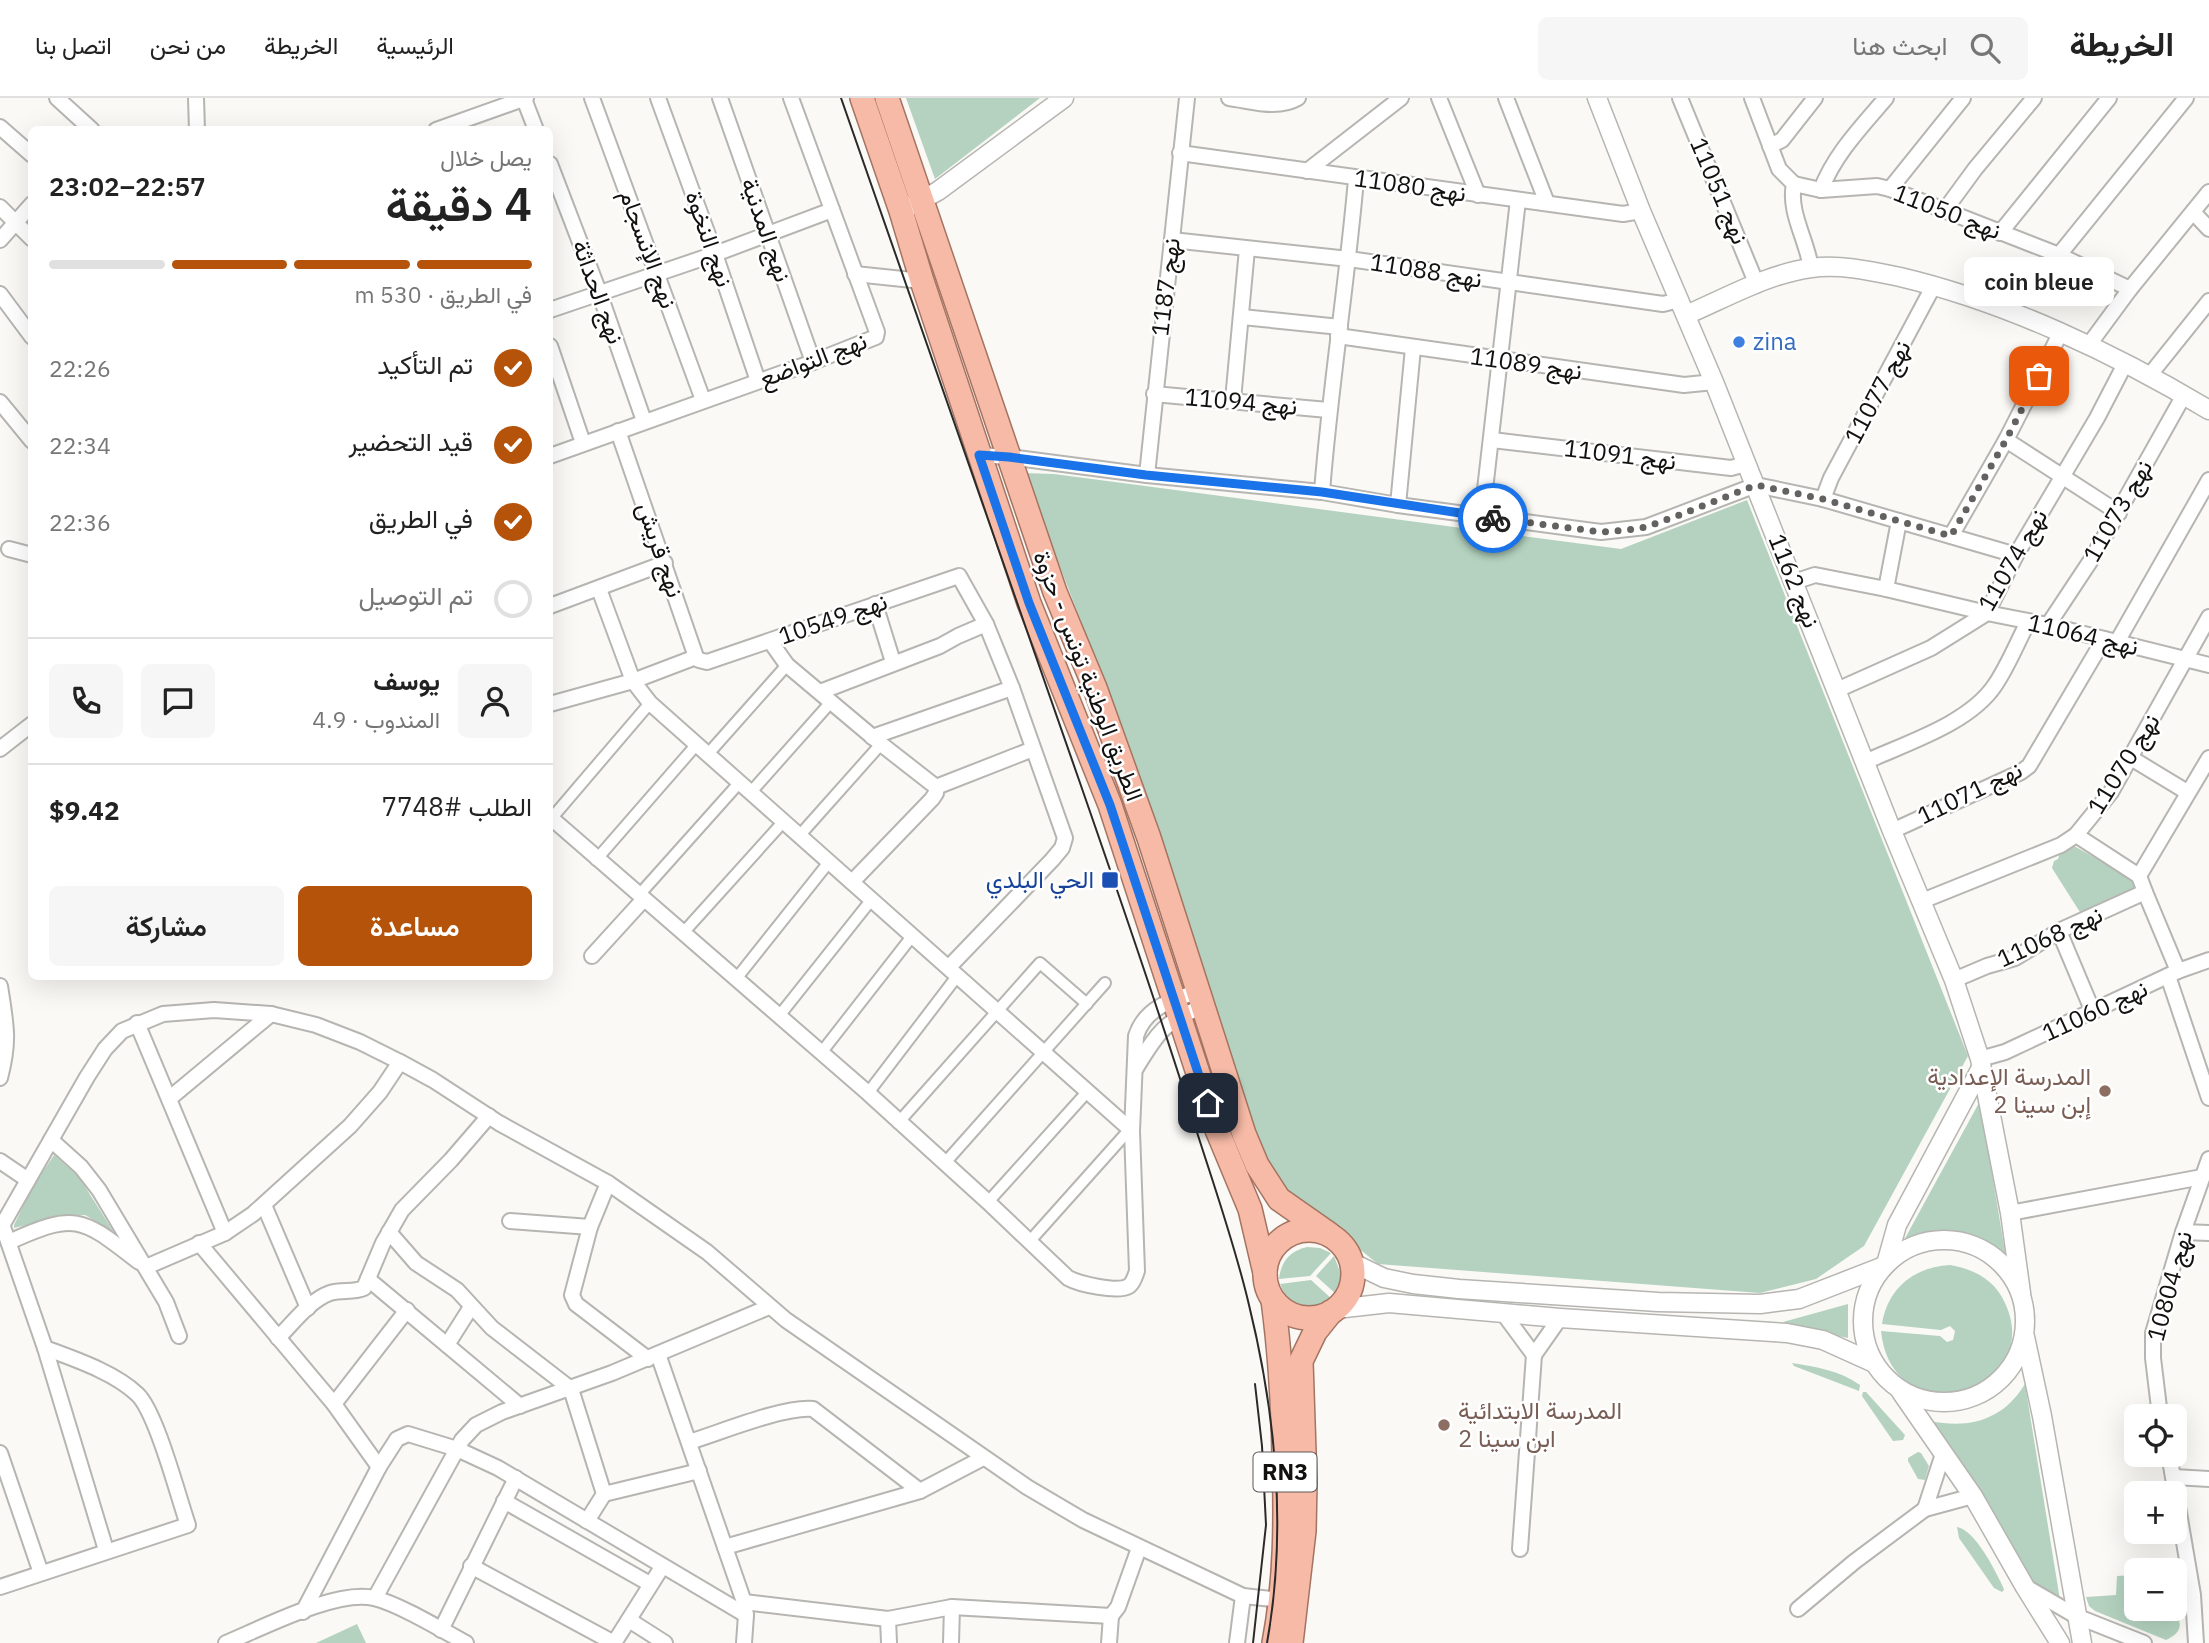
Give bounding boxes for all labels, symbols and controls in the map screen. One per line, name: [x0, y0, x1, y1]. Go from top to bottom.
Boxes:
search box: [1538, 17, 2028, 80]
text: الخريطة: [2070, 22, 2174, 65]
text: ابحث هنا: [1852, 28, 1948, 62]
text: اتصل بنا: [35, 29, 112, 61]
text: من نحن: [150, 29, 226, 61]
text: الخريطة: [264, 29, 338, 61]
text: الرئيسية: [376, 29, 454, 61]
icon: search: [1966, 29, 2004, 67]
street label: نهج 11051: [1681, 132, 1757, 250]
text: يصل خلال: [440, 142, 532, 172]
street label: نهج 11080: [1352, 161, 1468, 211]
text: 22:57–23:02: [49, 169, 206, 203]
street label: نهج المدنية: [732, 173, 800, 287]
text: 4 دقيقة: [386, 174, 532, 234]
street label: نهج 11050: [1888, 176, 2006, 248]
street label: نهج الإنسجام: [611, 185, 685, 313]
street label: نهج النخوة: [677, 186, 741, 292]
street label: نهج الحداثة: [563, 235, 633, 349]
street label: نهج 1187: [1143, 236, 1189, 338]
street label: نهج 11088: [1368, 245, 1484, 297]
callout: coin bleue: [1964, 257, 2114, 306]
text: coin bleue: [1984, 266, 2094, 296]
text: في الطريق · 530 m: [355, 279, 532, 309]
street label: نهج التواضع: [754, 324, 872, 396]
place label: zina: [1753, 325, 1797, 357]
marker: zina: [1731, 334, 1747, 350]
street label: نهج 11077: [1836, 334, 1920, 450]
street label: نهج 11089: [1468, 339, 1584, 389]
pin: [2009, 346, 2069, 406]
text: تم التأكيد: [377, 347, 473, 381]
icon: check: [494, 349, 532, 387]
text: 22:26: [49, 353, 111, 383]
icon: bag: [2020, 357, 2058, 395]
street label: نهج 11094: [1183, 380, 1299, 424]
text: قيد التحضير: [348, 424, 473, 458]
icon: check: [494, 426, 532, 464]
text: 22:34: [49, 430, 111, 460]
street label: نهج 11091: [1562, 431, 1678, 479]
street label: نهج 11073: [2075, 454, 2161, 568]
courier: [1458, 483, 1528, 553]
street label: نهج قريش: [628, 498, 692, 602]
icon: bike: [1474, 499, 1512, 537]
text: في الطريق: [369, 501, 473, 535]
icon: check: [494, 503, 532, 541]
street label: نهج 11074: [1970, 503, 2056, 617]
text: 22:36: [49, 507, 111, 537]
street label: نهج 1162: [1760, 529, 1828, 633]
street label: الطريق الوطنية تونس - حزوة: [1026, 546, 1151, 805]
text: تم التوصيل: [359, 578, 473, 612]
street label: نهج 10549: [774, 585, 892, 653]
street label: نهج 11064: [2024, 606, 2142, 664]
text: يوسف: [373, 663, 440, 697]
button: phone: [49, 664, 123, 738]
button: chat: [141, 664, 215, 738]
button: person: [458, 664, 532, 738]
text: المندوب · 4.9: [312, 704, 440, 734]
street label: نهج 11070: [2080, 707, 2168, 821]
street label: نهج 11071: [1912, 753, 2028, 833]
text: الطلب #7748: [381, 789, 532, 823]
text: $9.42: [49, 793, 120, 827]
place label: الحي البلدي: [986, 863, 1094, 899]
marker: الحي البلدي: [1100, 870, 1120, 890]
button: مشاركة: [49, 886, 284, 966]
button: مساعدة: [298, 886, 532, 966]
street label: نهج 11068: [1992, 898, 2108, 976]
street label: نهج 11060: [2037, 972, 2153, 1050]
place label: المدرسة الإعدادية إبن سينا 2: [1927, 1060, 2091, 1120]
pin: [1178, 1073, 1238, 1133]
marker: المدرسة الإعدادية إبن سينا 2: [2097, 1083, 2113, 1099]
icon: home: [1189, 1084, 1227, 1122]
street label: نهج 10804: [2139, 1227, 2201, 1345]
place label: المدرسة الابتدائية ابن سينا 2: [1458, 1394, 1622, 1454]
map controls: [2124, 1404, 2187, 1621]
button: locate: [2124, 1404, 2187, 1467]
marker: المدرسة الابتدائية ابن سينا 2: [1436, 1417, 1452, 1433]
road number: RN3: [1254, 1452, 1316, 1492]
button: +: [2124, 1481, 2187, 1544]
button: −: [2124, 1558, 2187, 1621]

